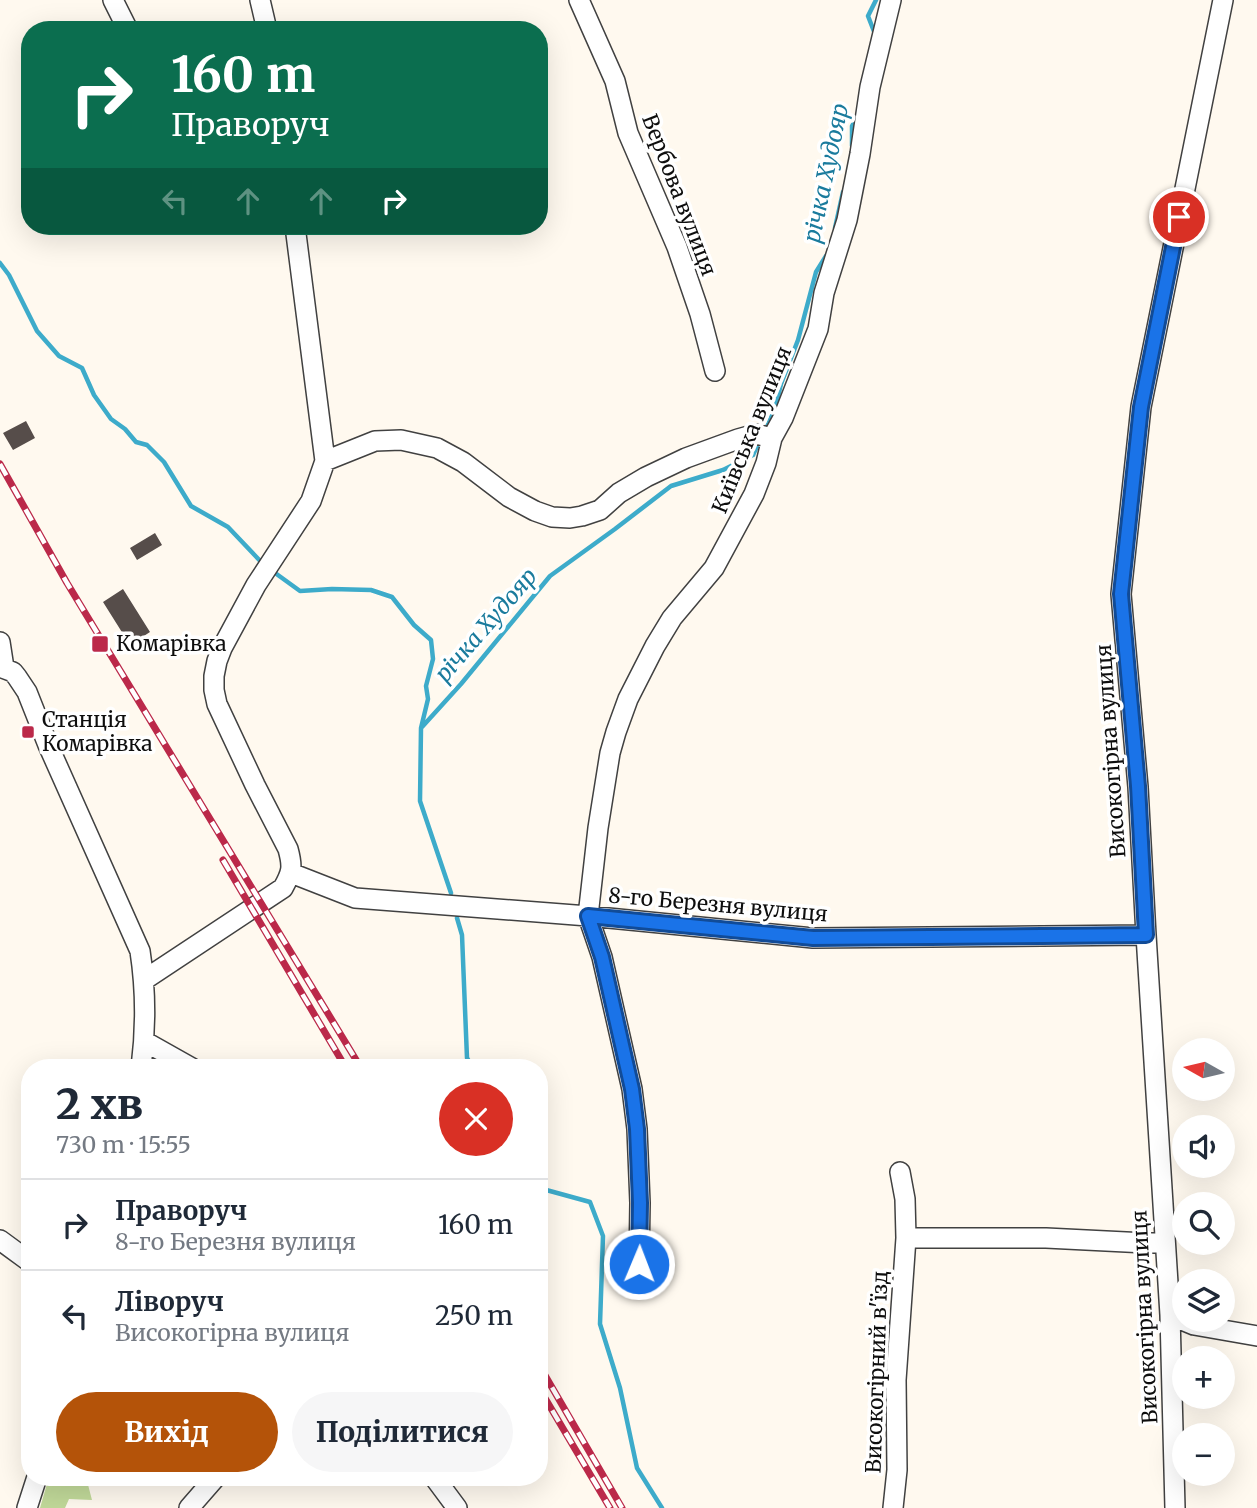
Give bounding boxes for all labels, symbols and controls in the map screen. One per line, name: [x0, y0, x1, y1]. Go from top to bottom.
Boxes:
text: 160 m: [171, 44, 315, 105]
icon: right: [56, 49, 147, 140]
water label: річка Худояр: [797, 101, 854, 245]
text: Праворуч: [171, 105, 330, 145]
street label: Вербова вулиця: [636, 110, 723, 279]
icon: left: [156, 182, 194, 220]
icon: ahead: [229, 182, 267, 220]
icon: ahead: [302, 182, 340, 220]
icon: right: [375, 182, 413, 220]
pin: [1149, 187, 1209, 247]
icon: arrive: [1160, 198, 1198, 236]
street label: Київська вулиця: [706, 342, 797, 517]
water label: річка Худояр: [428, 562, 543, 688]
place label: Комарівка: [116, 630, 227, 657]
marker: Комарівка: [90, 634, 110, 654]
street label: Високогірна вулиця: [1090, 643, 1131, 859]
place label: Станція Комарівка: [42, 706, 153, 757]
marker: Станція Комарівка: [20, 724, 36, 740]
street label: 8-го Березня вулиця: [607, 881, 829, 928]
north arrow: [1172, 1038, 1236, 1101]
map controls: [1172, 1038, 1235, 1486]
text: 2 хв: [56, 1078, 143, 1130]
button: close: [439, 1082, 513, 1156]
button: sound: [1172, 1115, 1235, 1178]
text: 730 m · 15:55: [56, 1130, 191, 1159]
button: search: [1172, 1192, 1235, 1255]
text: Праворуч: [115, 1194, 247, 1227]
icon: right: [56, 1206, 94, 1244]
text: 160 m: [438, 1208, 513, 1241]
street label: Високогірна вулиця: [1125, 1209, 1164, 1425]
text: 8-го Березня вулиця: [115, 1227, 356, 1256]
position arrow: [602, 1227, 676, 1301]
button: layers: [1172, 1269, 1235, 1332]
street label: Високогірний в'їзд: [859, 1270, 894, 1474]
text: Ліворуч: [115, 1285, 224, 1318]
icon: left: [56, 1297, 94, 1335]
text: 250 m: [435, 1299, 513, 1332]
text: Високогірна вулиця: [115, 1318, 349, 1347]
button: +: [1172, 1346, 1235, 1409]
button: Вихід: [56, 1392, 278, 1472]
button: Поділитися: [292, 1392, 513, 1472]
button: −: [1172, 1423, 1235, 1486]

